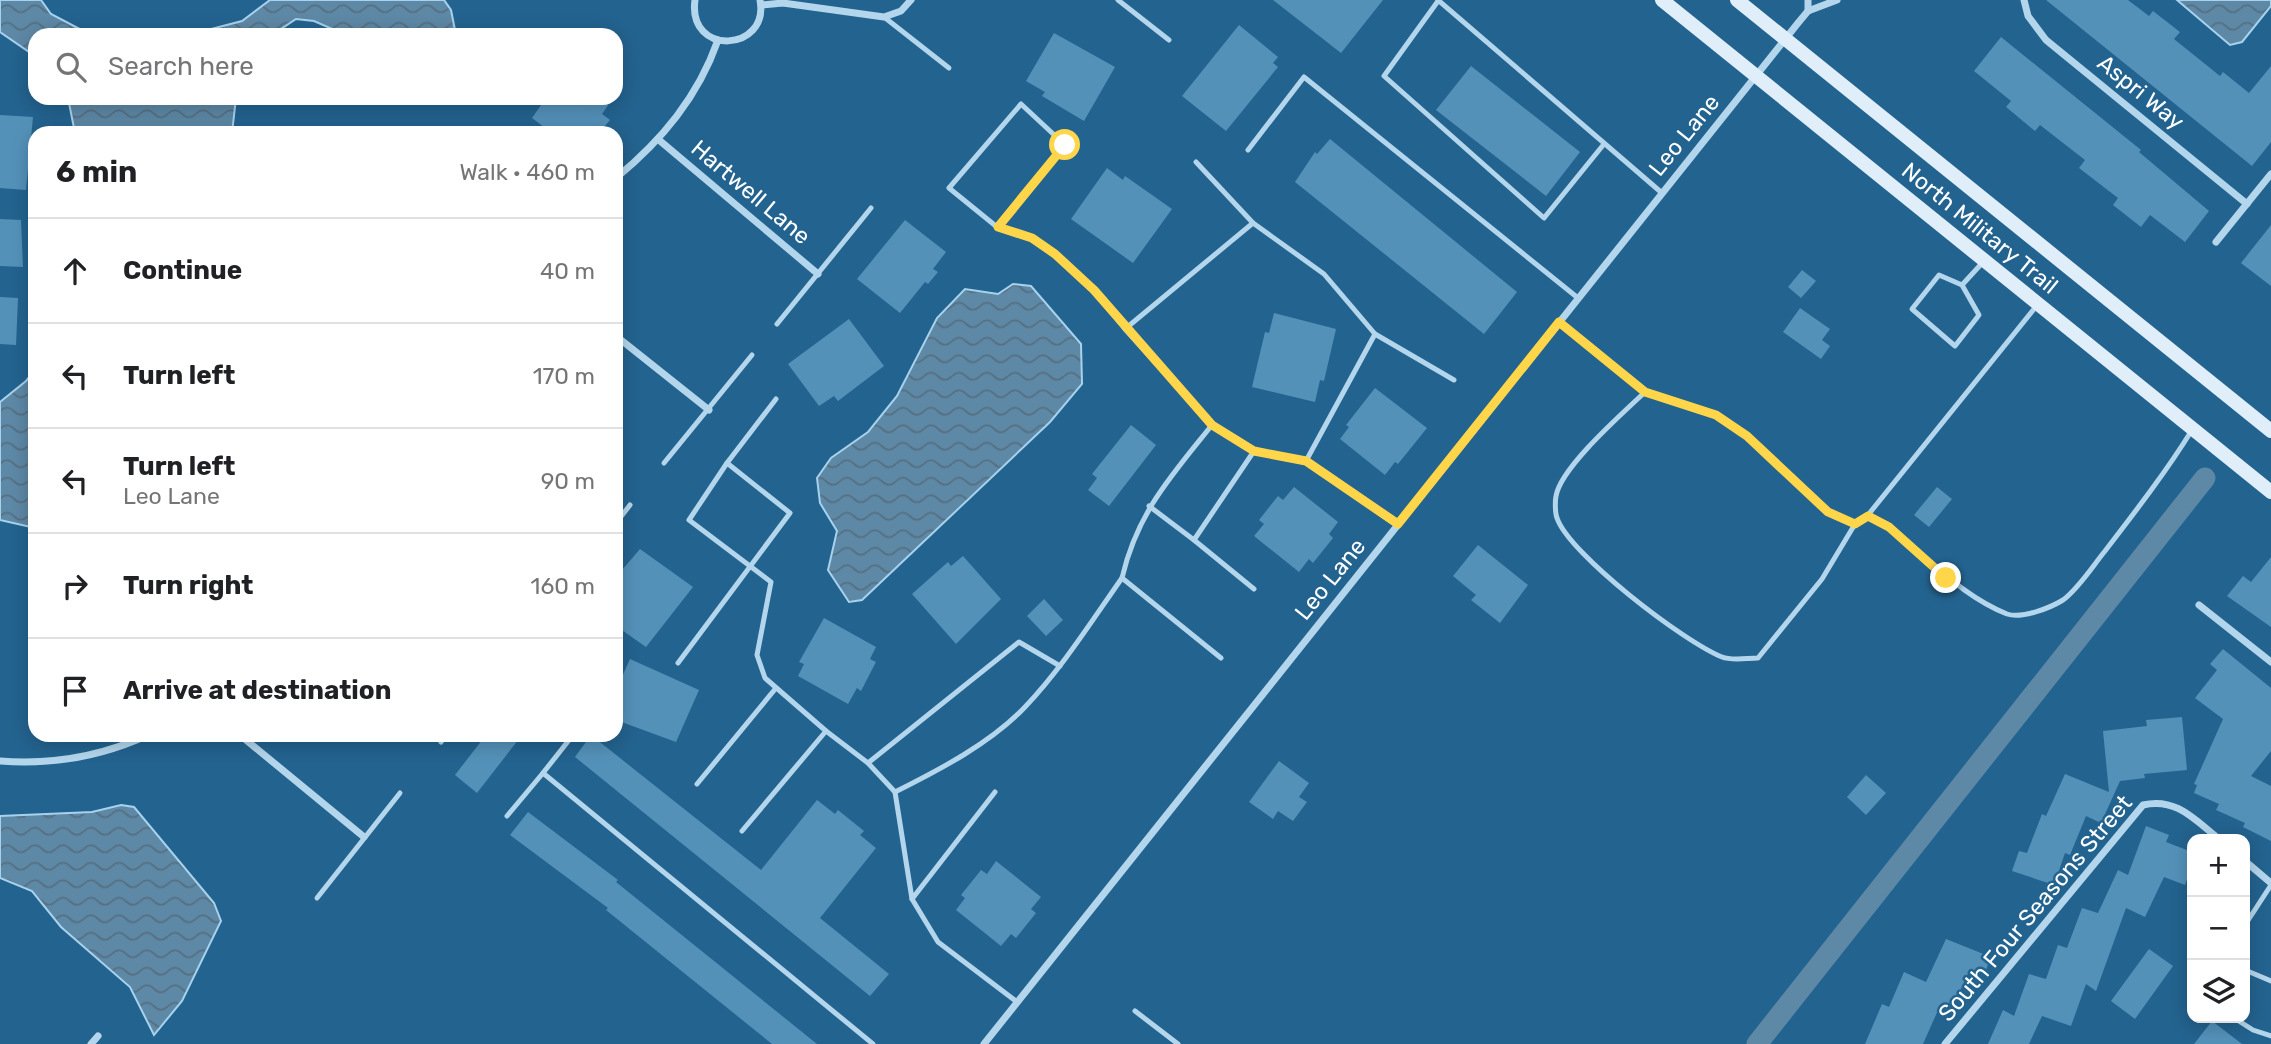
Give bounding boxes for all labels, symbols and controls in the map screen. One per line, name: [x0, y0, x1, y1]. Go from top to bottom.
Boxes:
search box: [28, 28, 623, 105]
icon: search: [52, 48, 90, 86]
street label: Aspri Way: [2092, 49, 2190, 136]
text: Search here: [108, 51, 254, 82]
street label: Leo Lane: [1643, 89, 1725, 181]
route start: [1049, 129, 1080, 160]
street label: Hartwell Lane: [686, 134, 816, 250]
text: 6 min: [56, 154, 137, 190]
street label: North Military Trail: [1896, 156, 2064, 300]
text: Walk · 460 m: [459, 158, 595, 186]
icon: ahead: [56, 252, 94, 290]
text: Continue: [123, 255, 242, 286]
text: 40 m: [540, 257, 595, 285]
icon: left: [56, 357, 94, 395]
text: Turn left: [123, 360, 235, 391]
text: 170 m: [533, 362, 595, 390]
text: Turn left: [123, 451, 235, 482]
icon: left: [56, 462, 94, 500]
text: 90 m: [541, 467, 595, 495]
text: Leo Lane: [123, 482, 220, 510]
street label: Leo Lane: [1289, 533, 1371, 625]
route end: [1930, 562, 1961, 593]
icon: right: [56, 567, 94, 605]
text: Turn right: [123, 570, 253, 601]
text: 160 m: [531, 572, 595, 600]
icon: arrive: [56, 672, 94, 710]
text: Arrive at destination: [123, 675, 391, 706]
street label: South Four Seasons Street: [1932, 789, 2138, 1027]
map controls: [2187, 834, 2250, 1023]
button: +: [2187, 834, 2250, 897]
button: −: [2187, 897, 2250, 960]
button: layers: [2187, 960, 2250, 1023]

